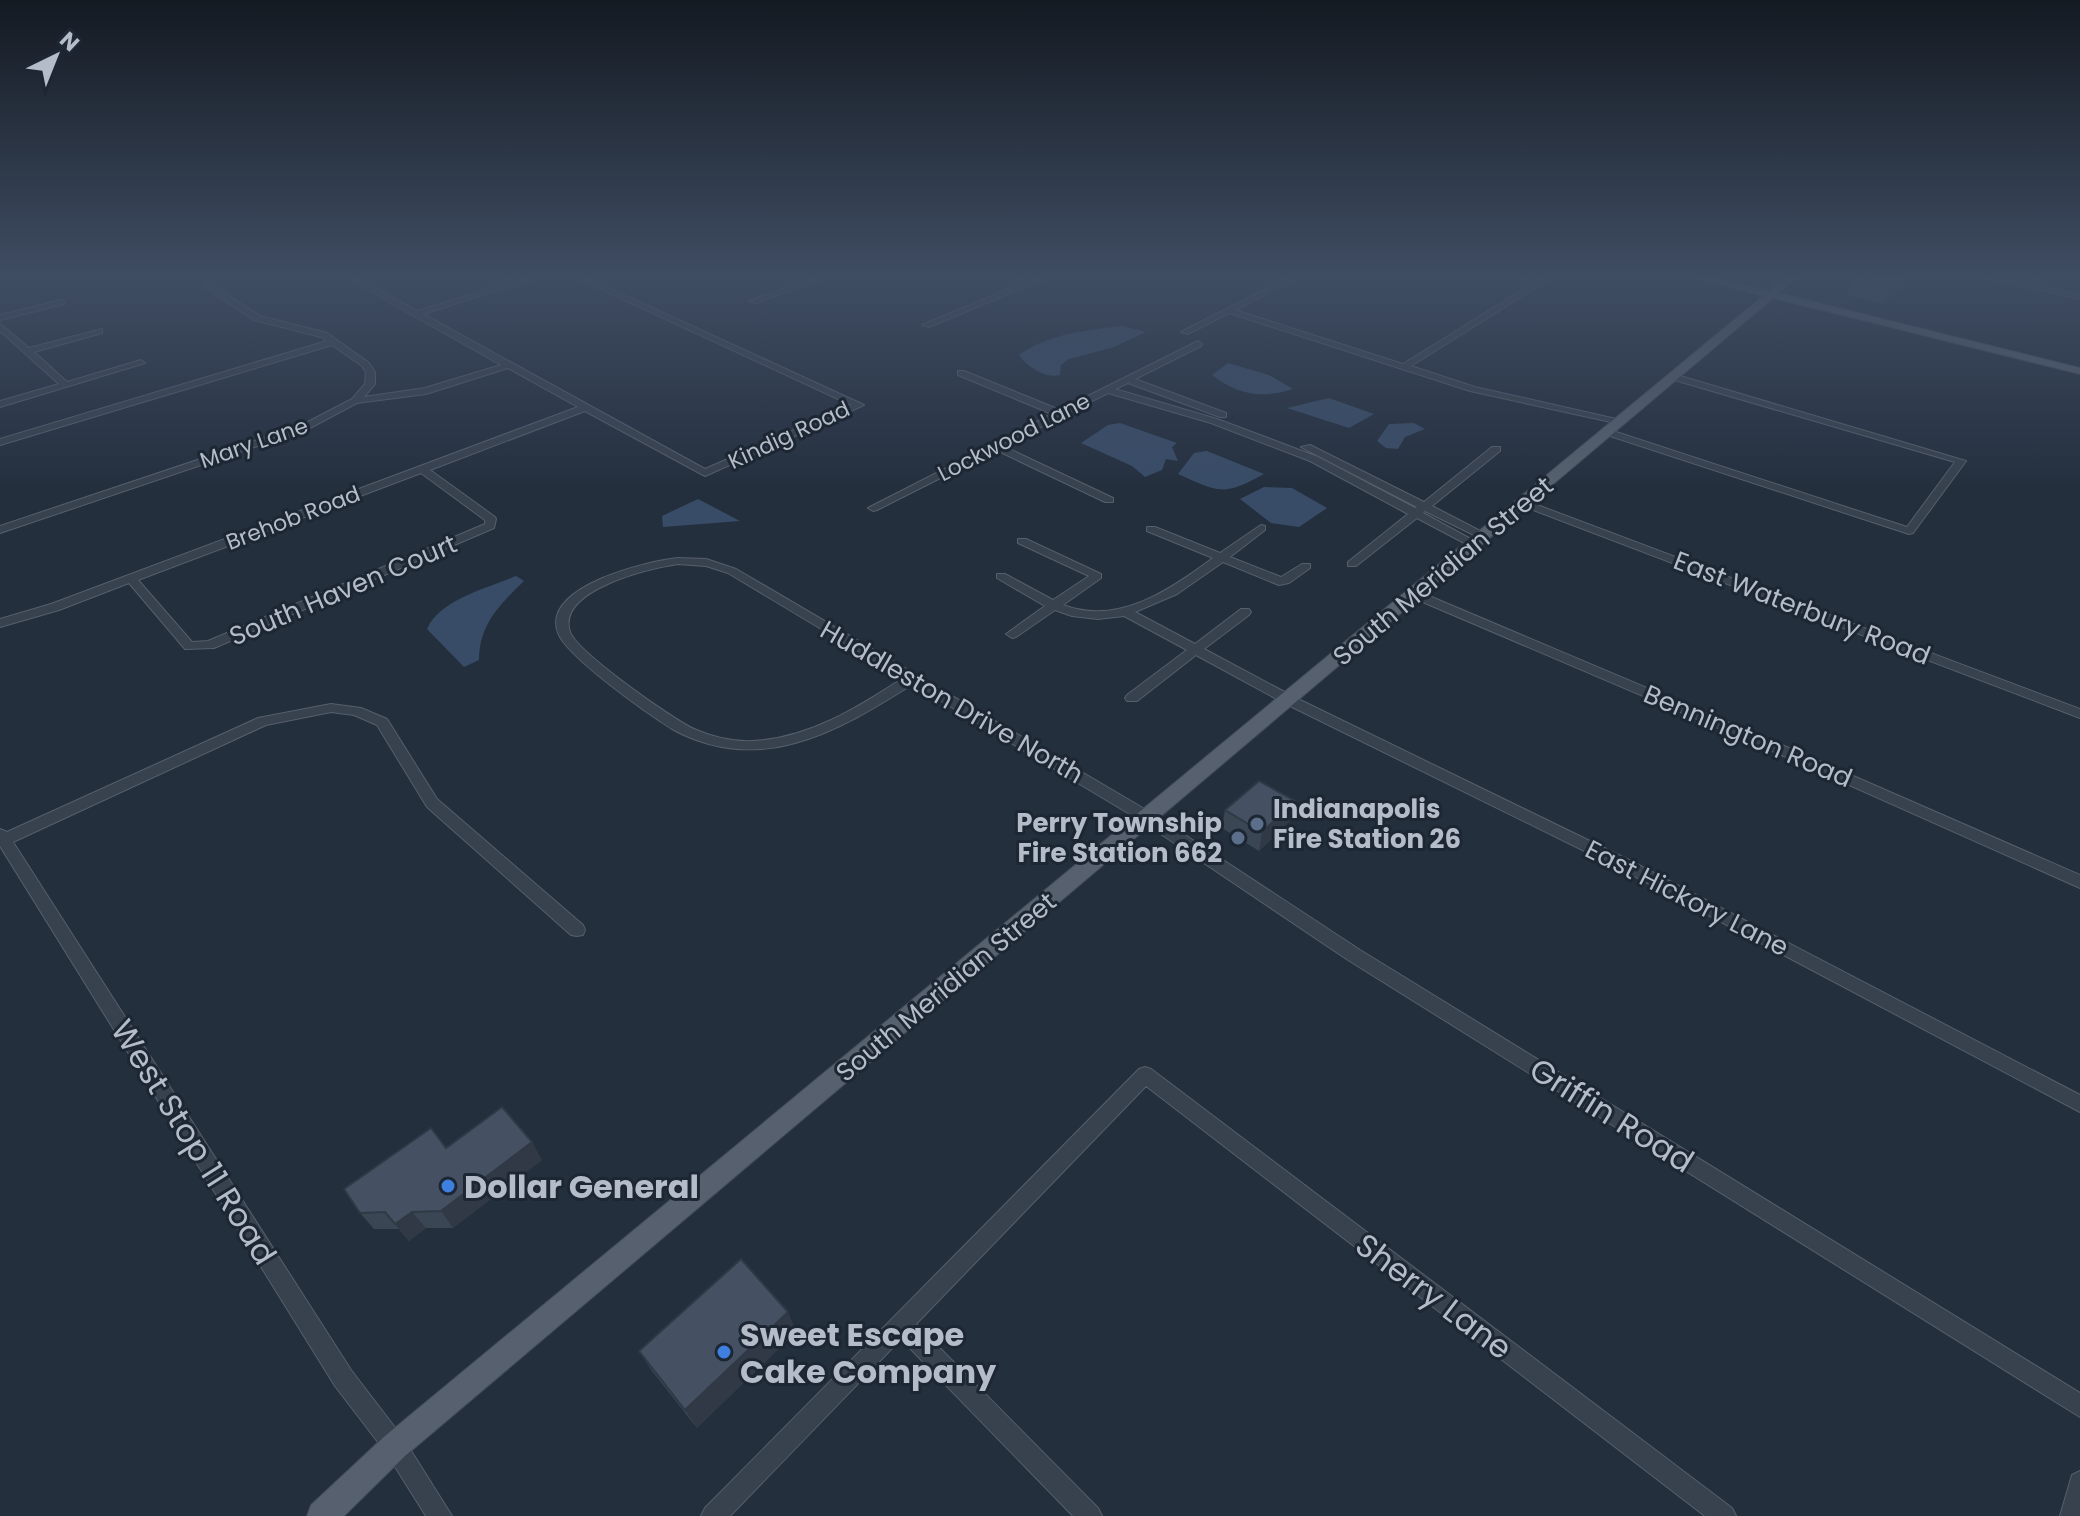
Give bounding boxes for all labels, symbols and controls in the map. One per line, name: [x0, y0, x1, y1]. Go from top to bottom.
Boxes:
north arrow: [16, 16, 96, 96]
text: N: [53, 25, 86, 59]
street label: Lockwood Lane: [932, 385, 1096, 489]
street label: Kindig Road: [723, 393, 855, 477]
street label: Mary Lane: [196, 410, 312, 476]
street label: South Meridian Street: [1325, 468, 1561, 674]
street label: Brehob Road: [221, 478, 365, 558]
street label: South Haven Court: [224, 526, 462, 654]
street label: East Waterbury Road: [1668, 542, 1936, 674]
street label: Huddleston Drive North: [814, 612, 1090, 792]
street label: Bennington Road: [1638, 676, 1858, 796]
place label: Indianapolis Fire Station 26: [1273, 791, 1461, 857]
place label: Perry Township Fire Station 662: [1016, 805, 1222, 871]
marker: Indianapolis Fire Station 26: [1248, 815, 1266, 833]
marker: Perry Township Fire Station 662: [1229, 829, 1247, 847]
street label: East Hickory Lane: [1579, 831, 1795, 965]
street label: South Meridian Street: [828, 884, 1064, 1090]
street label: West Stop 11 Road: [100, 1011, 288, 1273]
street label: Griffin Road: [1521, 1047, 1703, 1183]
place label: Dollar General: [464, 1164, 699, 1209]
marker: Dollar General: [439, 1177, 457, 1195]
street label: Sherry Lane: [1346, 1222, 1522, 1370]
place label: Sweet Escape Cake Company: [740, 1312, 997, 1394]
marker: Sweet Escape Cake Company: [715, 1343, 733, 1361]

